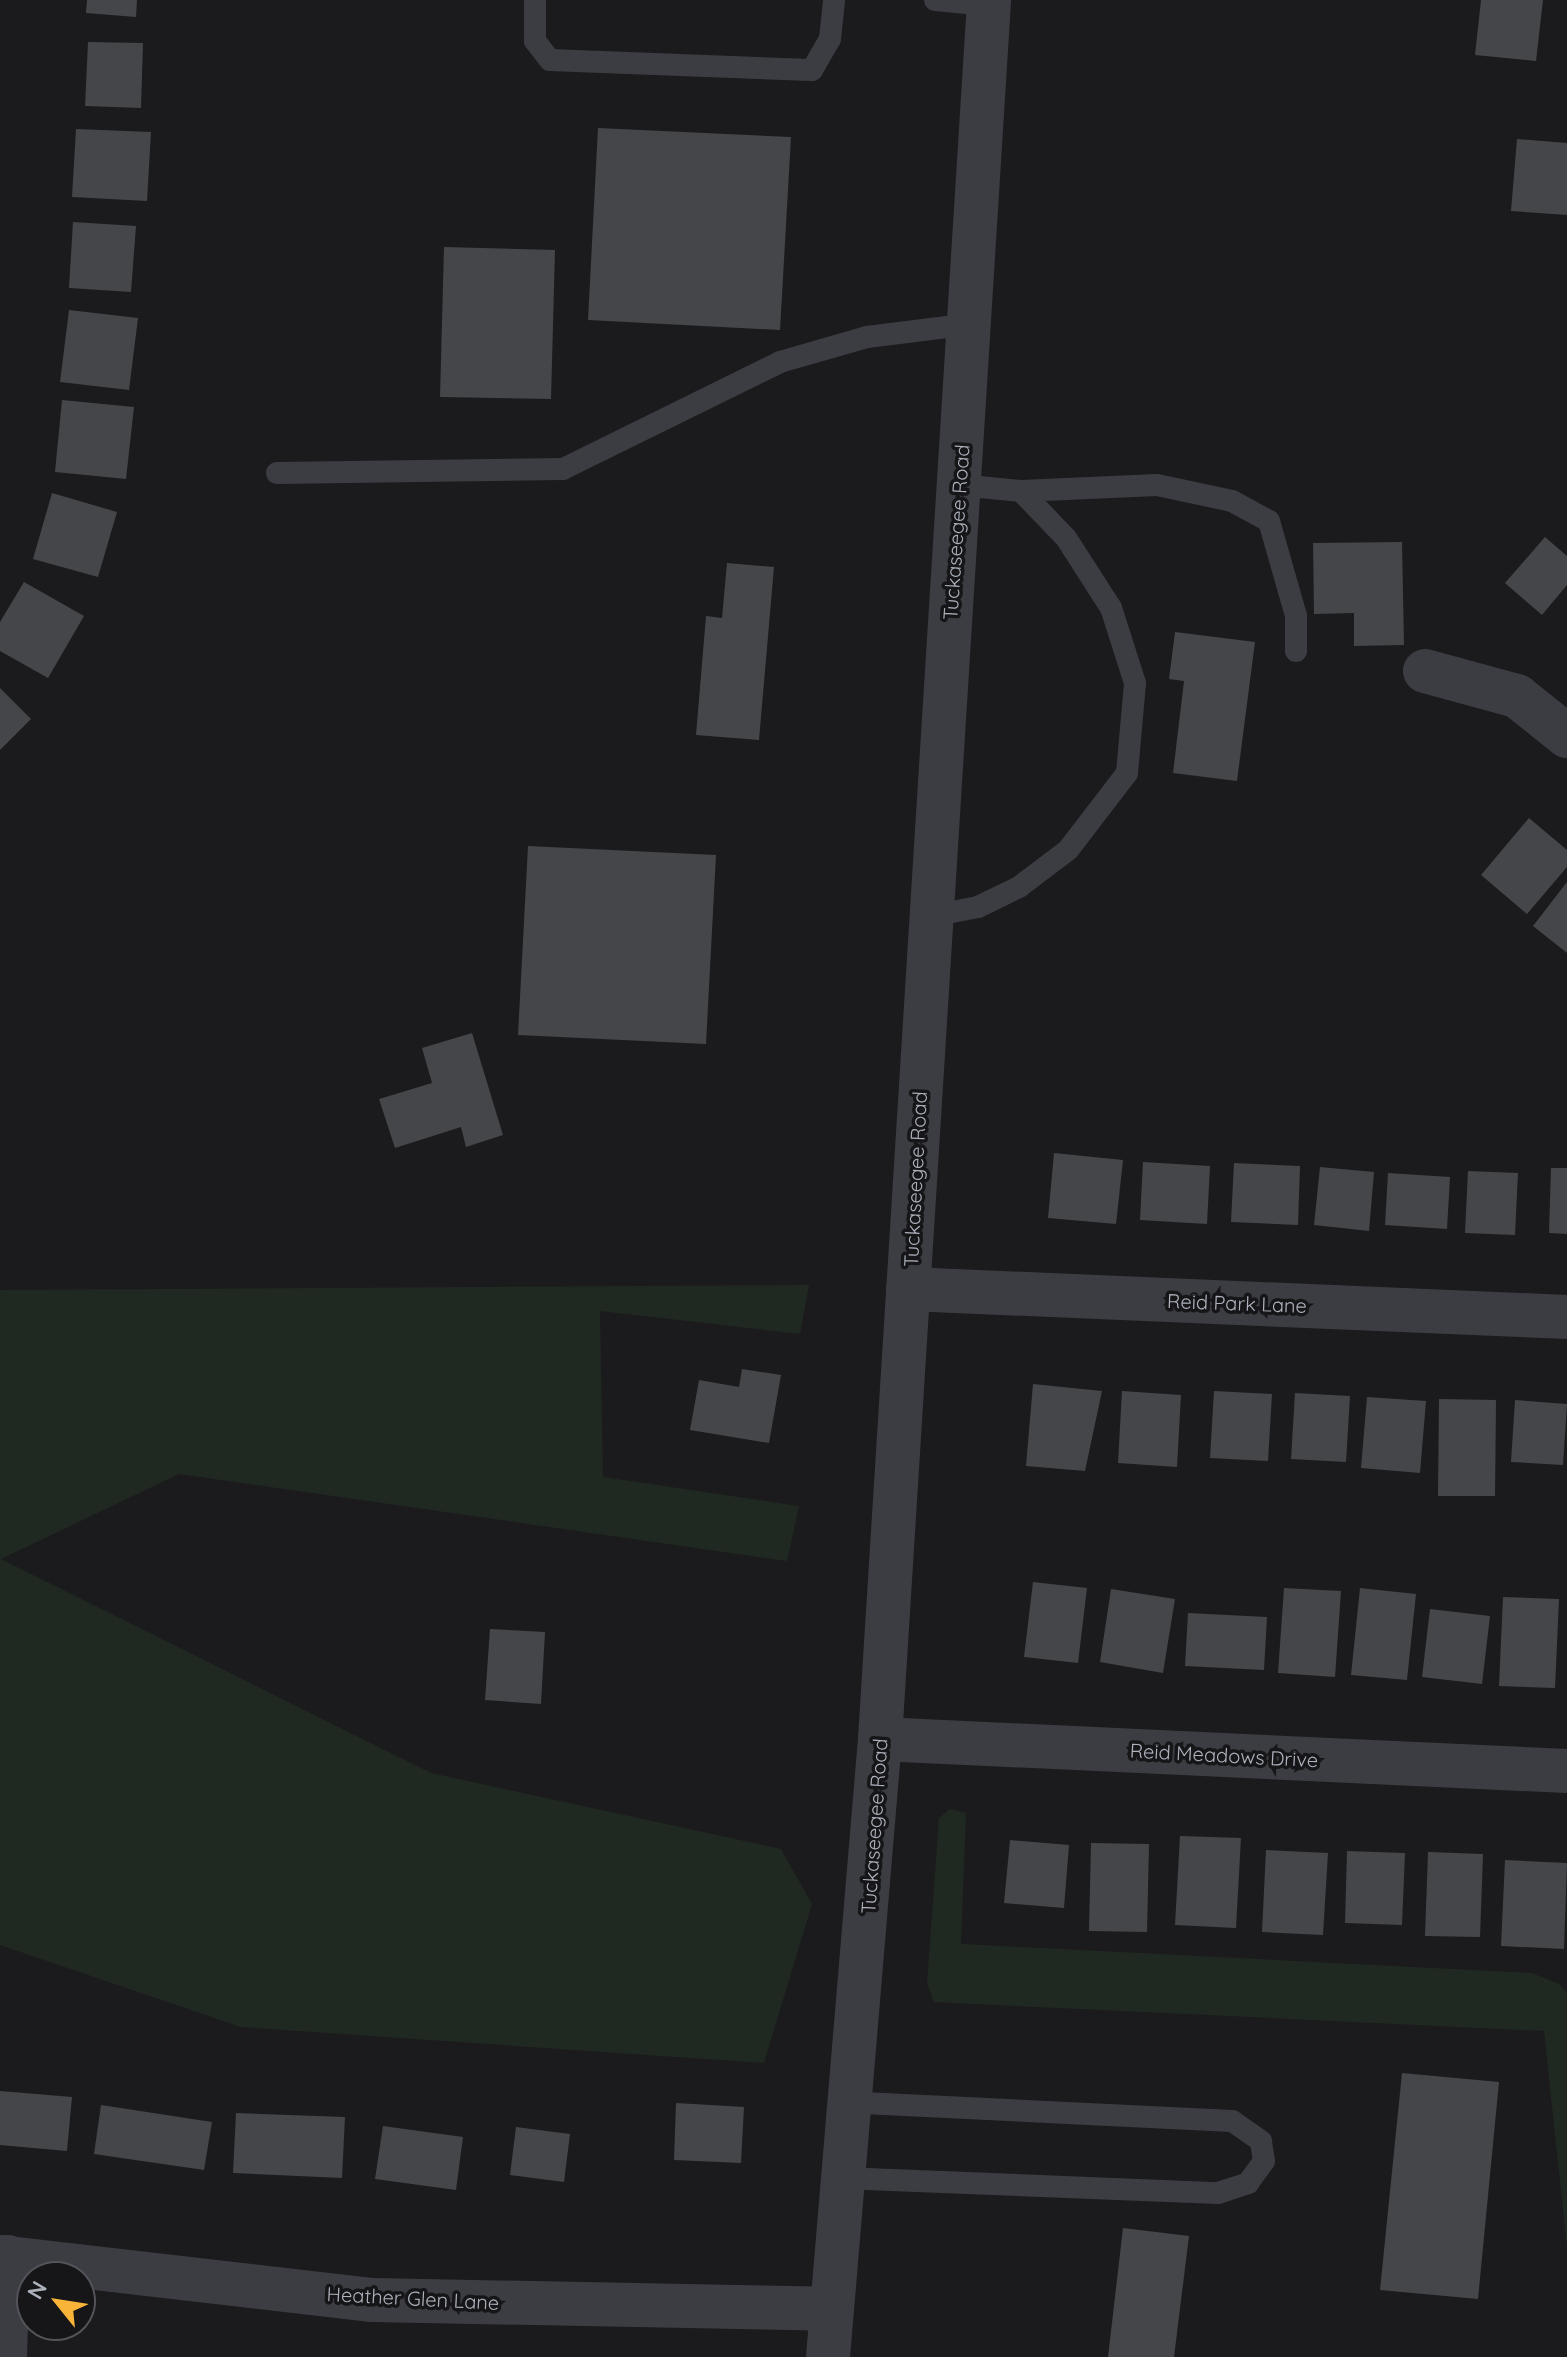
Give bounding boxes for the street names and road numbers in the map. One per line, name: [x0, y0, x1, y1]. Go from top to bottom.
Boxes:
street label: Tuckaseegee Road: [938, 443, 974, 621]
street label: Tuckaseegee Road: [898, 1091, 932, 1267]
street label: Reid Park Lane: [1167, 1289, 1307, 1317]
street label: Tuckaseegee Road: [856, 1737, 892, 1915]
street label: Reid Meadows Drive: [1129, 1738, 1319, 1772]
street label: Heather Glen Lane: [326, 2281, 500, 2315]

